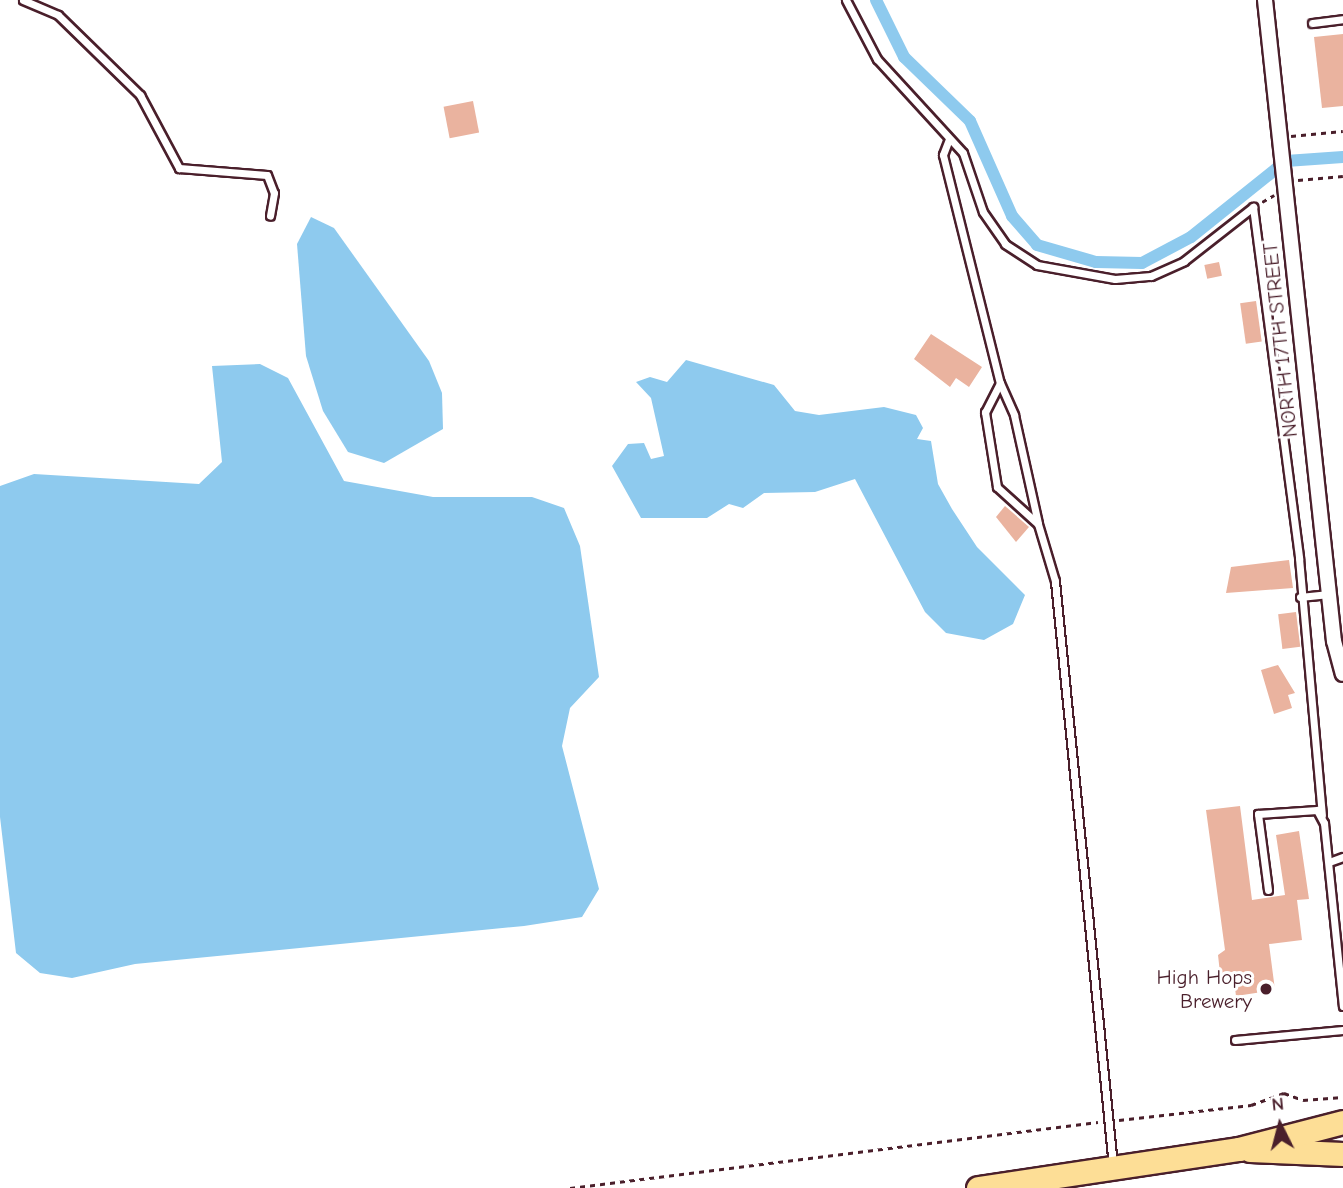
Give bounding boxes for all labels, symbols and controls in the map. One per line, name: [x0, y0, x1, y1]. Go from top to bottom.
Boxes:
street label: NORTH 17TH STREET: [1257, 241, 1303, 439]
place label: High Hops Brewery: [1157, 964, 1252, 1014]
marker: High Hops Brewery: [1258, 981, 1274, 997]
north arrow: [1245, 1090, 1315, 1160]
text: N: [1270, 1093, 1285, 1116]

